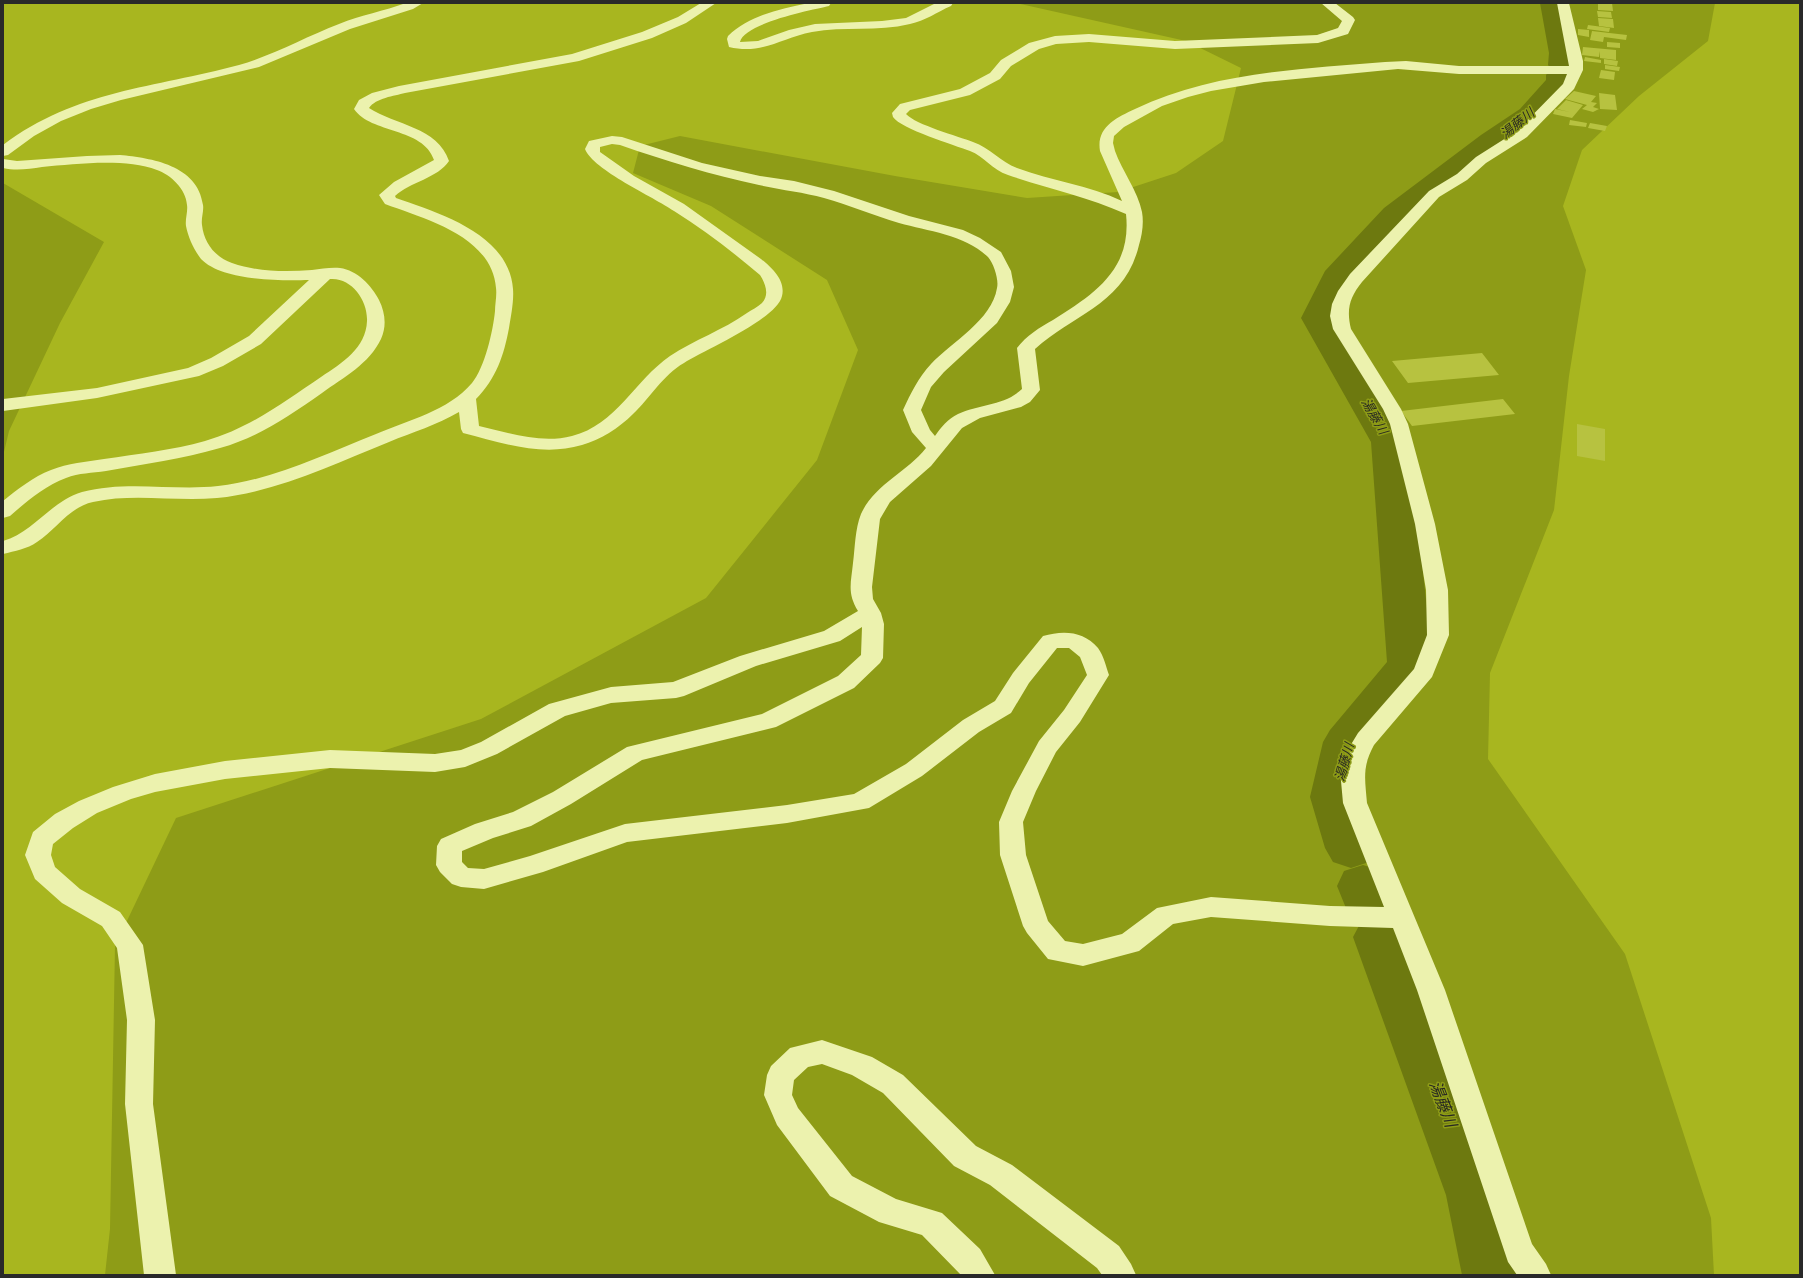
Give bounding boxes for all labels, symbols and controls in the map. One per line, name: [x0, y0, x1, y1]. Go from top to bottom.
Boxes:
water label: 湯藤川: [1497, 103, 1539, 141]
water label: 湯藤川: [1358, 395, 1393, 439]
water label: 湯藤川: [1331, 739, 1358, 783]
water label: 湯藤川: [1426, 1078, 1461, 1132]

